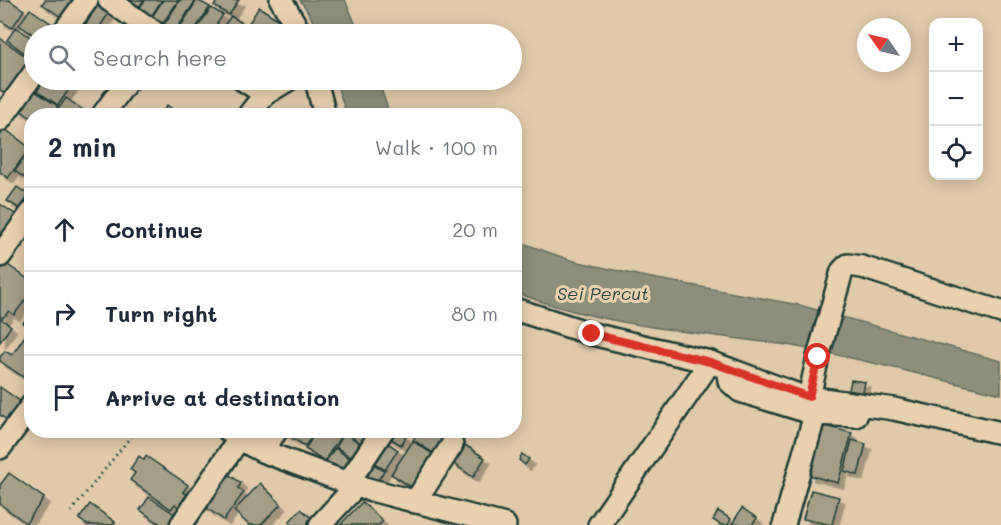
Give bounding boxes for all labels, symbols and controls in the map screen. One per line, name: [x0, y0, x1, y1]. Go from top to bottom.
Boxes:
north arrow: [857, 18, 911, 72]
map controls: [929, 18, 983, 180]
button: +: [929, 18, 983, 72]
search box: [24, 24, 522, 90]
icon: search: [45, 41, 78, 74]
text: Search here: [93, 43, 227, 72]
button: −: [929, 72, 983, 126]
button: locate: [929, 126, 983, 180]
text: 2 min: [48, 130, 116, 164]
text: Walk · 100 m: [375, 134, 498, 160]
icon: ahead: [48, 213, 81, 246]
text: Continue: [105, 215, 203, 244]
text: 20 m: [452, 216, 498, 242]
water label: Sei Percut: [557, 281, 649, 305]
icon: right: [48, 297, 81, 330]
text: Turn right: [105, 299, 217, 328]
text: 80 m: [451, 300, 498, 326]
route end: [578, 320, 604, 346]
route start: [804, 343, 830, 369]
icon: arrive: [48, 381, 81, 414]
text: Arrive at destination: [105, 383, 340, 412]

